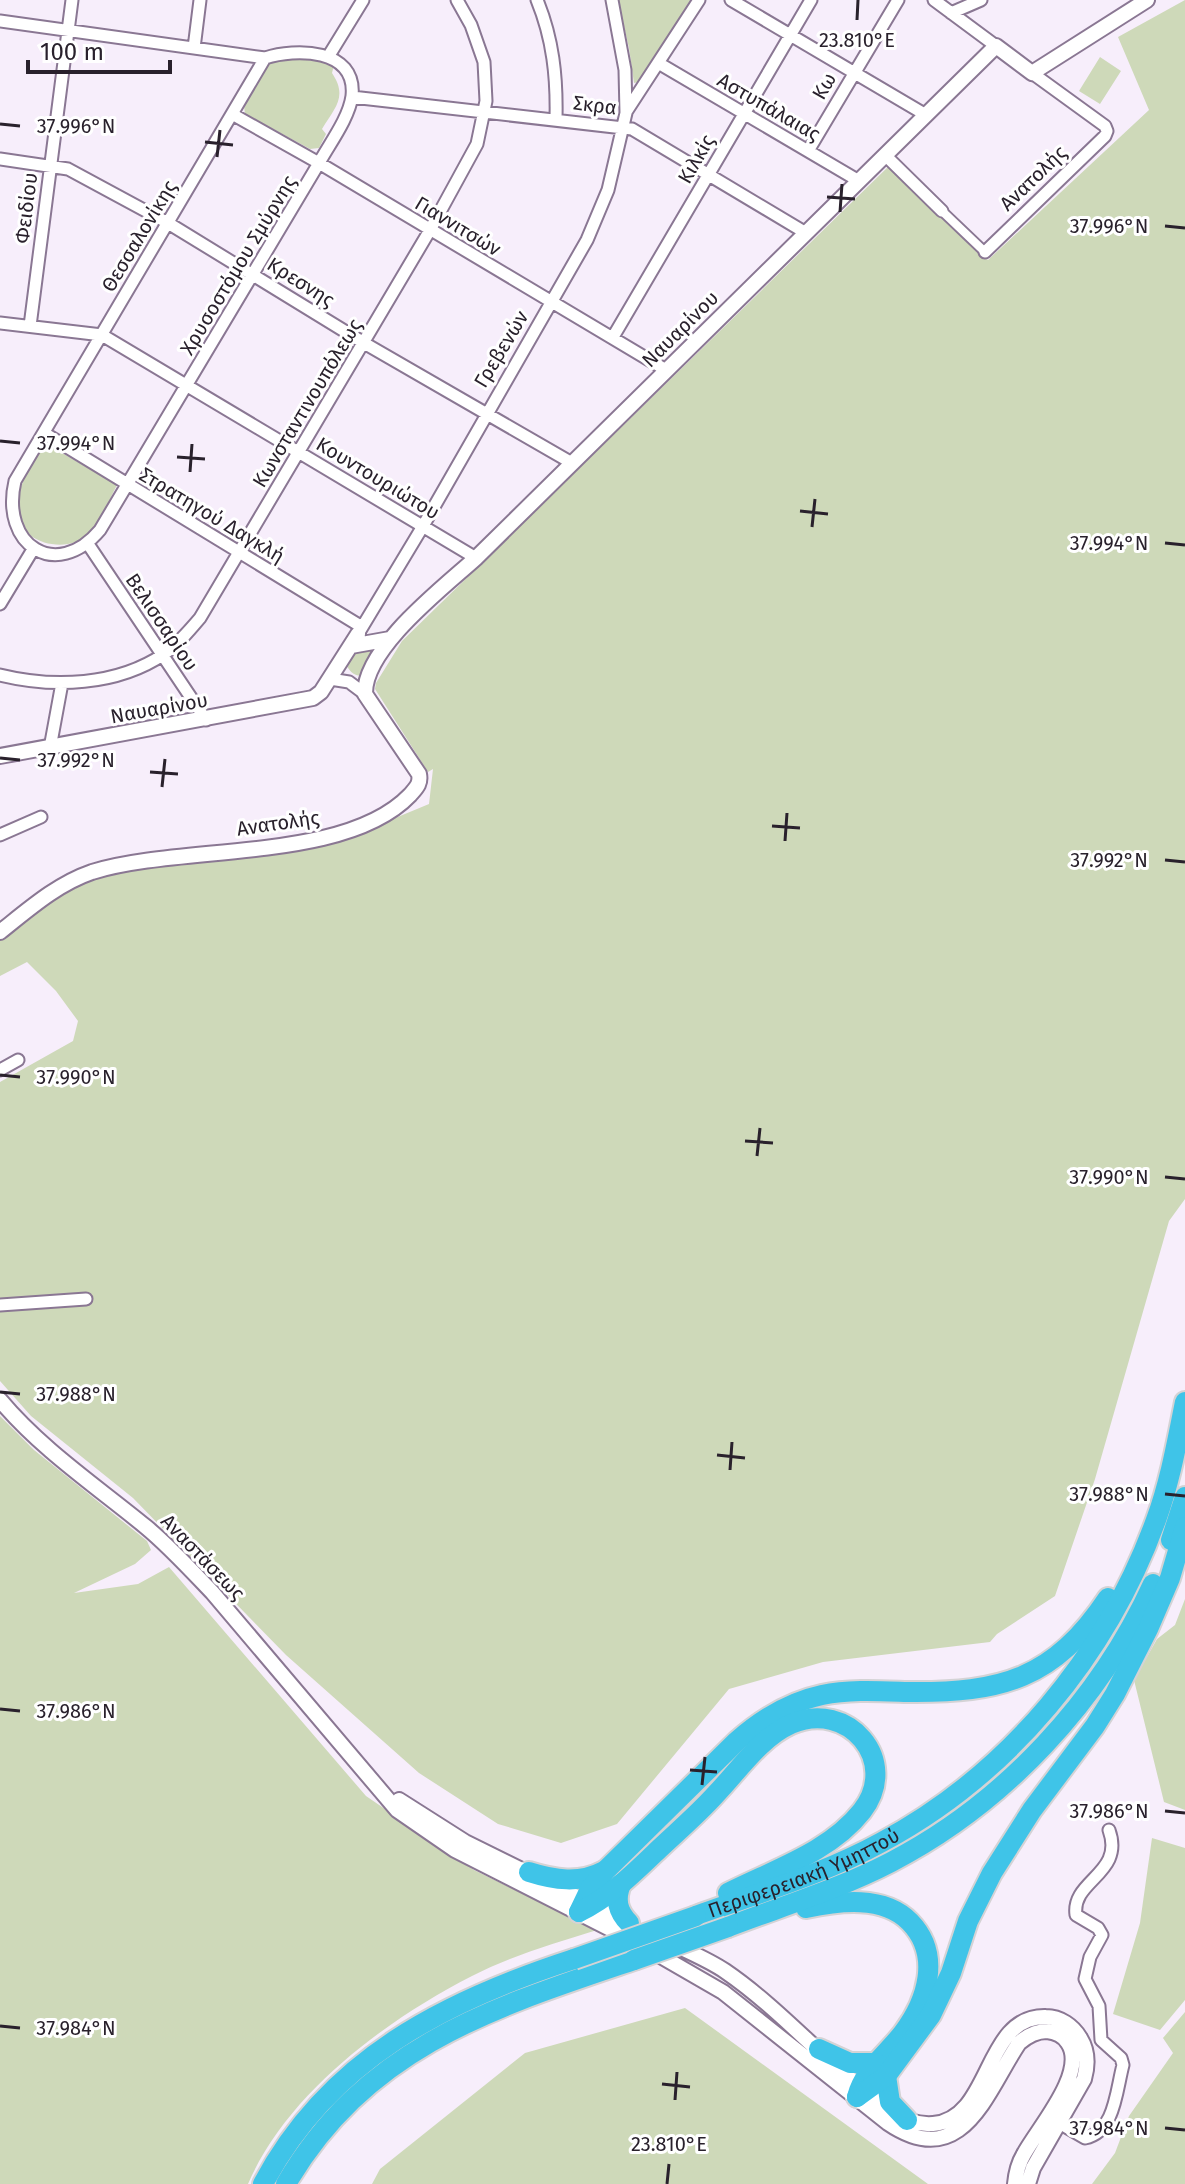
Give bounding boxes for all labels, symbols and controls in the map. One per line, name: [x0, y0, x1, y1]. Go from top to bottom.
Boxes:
scale bar: [28, 24, 170, 74]
text: 23.810°E: [819, 28, 895, 52]
text: 100 m: [40, 38, 104, 66]
street label: Αστυπάλαιας: [713, 68, 825, 146]
street label: Κω: [807, 68, 841, 104]
street label: Σκρα: [572, 90, 618, 120]
text: 37.996°N: [37, 114, 115, 138]
street label: Κιλκίς: [672, 130, 720, 188]
street label: Ανατολής: [995, 140, 1071, 216]
street label: Φειδίου: [10, 171, 42, 245]
street label: Χρυσοστόμου Σμύρνης: [175, 171, 301, 359]
street label: Θεσσαλονίκης: [96, 176, 182, 296]
street label: Γιαννιτσών: [411, 191, 506, 261]
text: 37.996°N: [1070, 214, 1148, 238]
street label: Κρεσνης: [263, 252, 339, 312]
street label: Ναυαρίνου: [637, 286, 723, 372]
street label: Γρεβενών: [469, 306, 533, 392]
street label: Κωνσταντινουπόλεως: [247, 314, 367, 492]
text: 37.994°N: [37, 431, 115, 455]
street label: Κουντουριώτου: [312, 432, 444, 524]
street label: Στρατηγού Δαγκλή: [135, 462, 289, 568]
text: 37.994°N: [1070, 531, 1148, 555]
street label: Βελισσαρίου: [121, 569, 203, 675]
street label: Ναυαρίνου: [108, 688, 210, 728]
text: 37.992°N: [37, 748, 115, 772]
street label: Ανατολής: [235, 805, 321, 841]
text: 37.992°N: [1070, 848, 1148, 872]
text: 37.990°N: [36, 1065, 116, 1089]
text: 37.990°N: [1069, 1165, 1149, 1189]
text: 37.988°N: [36, 1382, 116, 1406]
text: 37.988°N: [1069, 1482, 1149, 1506]
street label: Αναστάσεως: [156, 1509, 250, 1605]
text: 37.986°N: [36, 1699, 116, 1723]
text: 37.986°N: [1069, 1799, 1149, 1823]
street label: Περιφερειακή Υμηττού: [705, 1823, 904, 1923]
text: 37.984°N: [36, 2016, 116, 2040]
text: 37.984°N: [1069, 2116, 1149, 2140]
text: 23.810°E: [631, 2132, 707, 2156]

